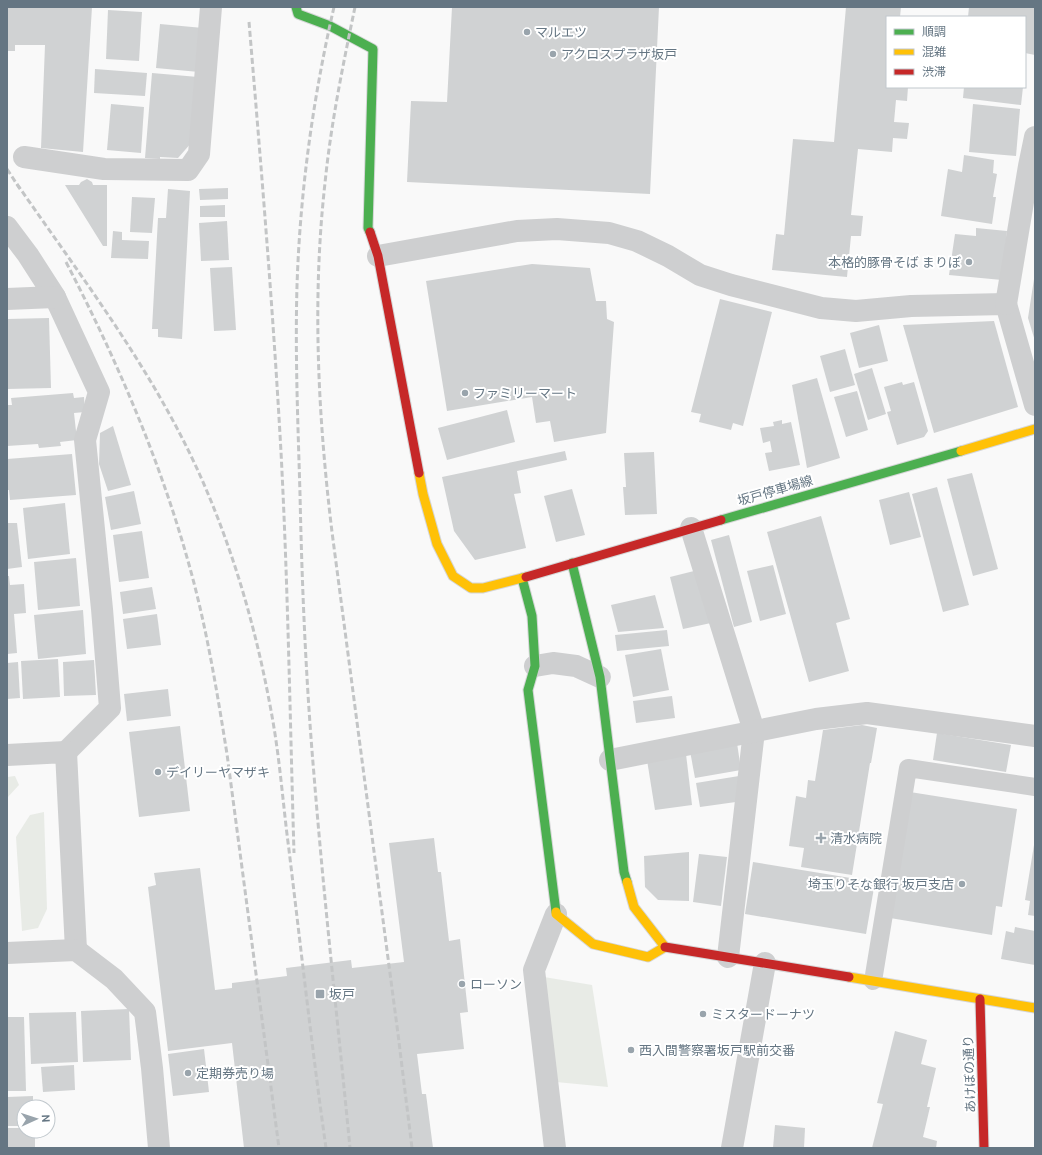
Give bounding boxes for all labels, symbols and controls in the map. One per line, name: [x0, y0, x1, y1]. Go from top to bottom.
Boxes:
legend: [886, 16, 1026, 88]
place label: マルエツ: [535, 24, 587, 40]
text: 順調: [922, 24, 946, 39]
marker: マルエツ: [522, 27, 532, 37]
text: 混雑: [922, 44, 946, 59]
place label: アクロスプラザ坂戸: [561, 46, 677, 62]
marker: アクロスプラザ坂戸: [548, 49, 558, 59]
text: 渋滞: [922, 64, 946, 79]
place label: 本格的豚骨そば まりぼ: [828, 254, 961, 270]
marker: 本格的豚骨そば まりぼ: [964, 257, 974, 267]
place label: ファミリーマート: [473, 385, 577, 401]
marker: ファミリーマート: [460, 388, 470, 398]
street label: 坂戸停車場線: [735, 472, 815, 508]
place label: デイリーヤマザキ: [166, 764, 270, 780]
marker: デイリーヤマザキ: [153, 767, 163, 777]
place label: 清水病院: [830, 830, 882, 846]
marker: 清水病院: [815, 832, 827, 844]
place label: 埼玉りそな銀行 坂戸支店: [808, 876, 954, 892]
marker: 埼玉りそな銀行 坂戸支店: [957, 879, 967, 889]
place label: ローソン: [470, 976, 522, 992]
marker: ローソン: [457, 979, 467, 989]
place label: 坂戸: [329, 986, 355, 1002]
marker: 坂戸: [314, 988, 326, 1000]
place label: ミスタードーナツ: [711, 1006, 815, 1022]
marker: ミスタードーナツ: [698, 1009, 708, 1019]
street label: あけぼの通り: [960, 1035, 978, 1113]
place label: 西入間警察署坂戸駅前交番: [639, 1042, 795, 1058]
marker: 西入間警察署坂戸駅前交番: [626, 1045, 636, 1055]
place label: 定期券売り場: [196, 1065, 274, 1081]
marker: 定期券売り場: [183, 1068, 193, 1078]
north arrow: [16, 1099, 56, 1139]
text: N: [39, 1114, 53, 1123]

